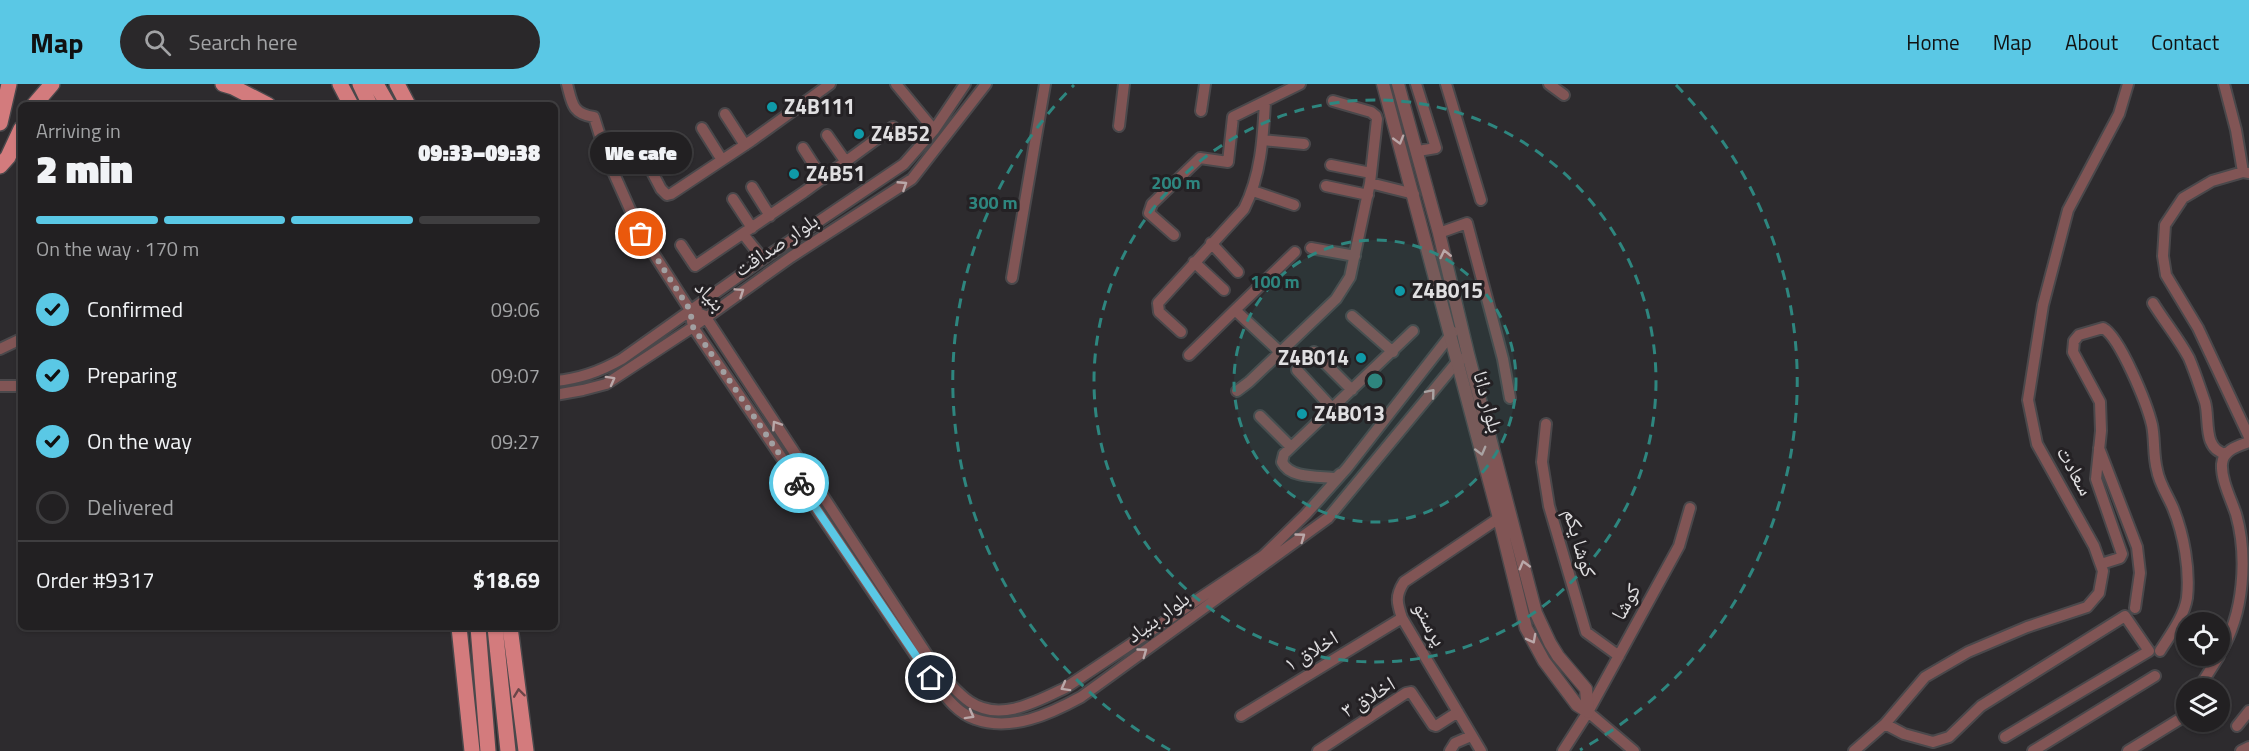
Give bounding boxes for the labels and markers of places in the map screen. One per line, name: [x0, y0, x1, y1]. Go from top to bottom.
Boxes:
place label: Z4B111: [784, 90, 855, 122]
marker: Z4B111: [765, 100, 779, 114]
place label: Z4B52: [871, 117, 930, 149]
marker: Z4B52: [852, 127, 866, 141]
callout: We cafe: [590, 132, 692, 174]
place label: Z4B51: [806, 157, 865, 189]
marker: Z4B51: [787, 167, 801, 181]
pin: [615, 208, 666, 259]
place label: Z4B015: [1412, 274, 1483, 306]
marker: Z4B015: [1393, 284, 1407, 298]
place label: Z4B014: [1278, 341, 1349, 373]
marker: Z4B014: [1354, 351, 1368, 365]
centre of rings: [1365, 371, 1385, 391]
place label: Z4B013: [1314, 397, 1385, 429]
marker: Z4B013: [1295, 407, 1309, 421]
pin: [905, 652, 956, 703]

